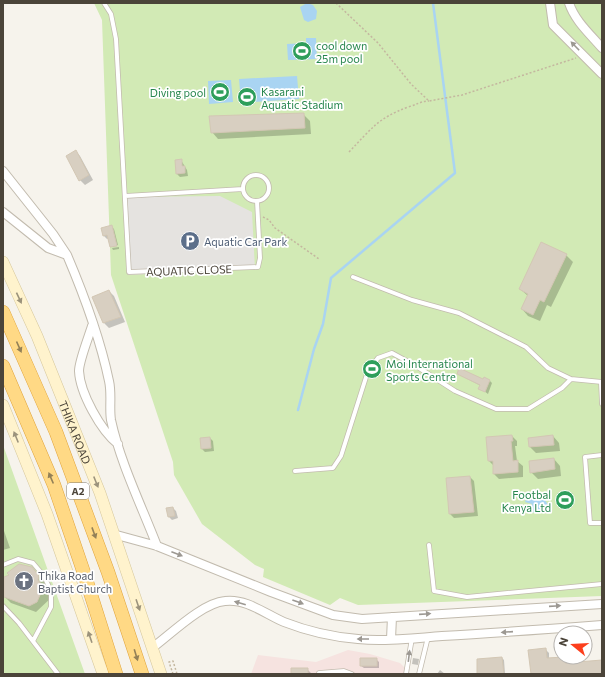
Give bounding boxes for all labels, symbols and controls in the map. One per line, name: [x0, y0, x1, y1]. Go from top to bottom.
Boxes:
place label: cool down 25m pool: [316, 39, 367, 65]
sports icon: cool down 25m pool: [291, 40, 313, 62]
one-way arrow: [570, 41, 580, 51]
sports icon: Diving pool: [209, 81, 231, 103]
place label: Kasarani Aquatic Stadium: [261, 85, 343, 111]
place label: Diving pool: [150, 86, 206, 99]
sports icon: Kasarani Aquatic Stadium: [236, 86, 258, 108]
parking icon: Aquatic Car Park: [179, 230, 201, 252]
place label: Aquatic Car Park: [204, 235, 287, 248]
street label: AQUATIC CLOSE: [146, 262, 232, 278]
one-way arrow: [16, 292, 22, 303]
one-way arrow: [16, 342, 22, 353]
place label: Moi International Sports Centre: [386, 357, 473, 383]
sports icon: Moi International Sports Centre: [361, 358, 383, 380]
street label: THIKA ROAD: [57, 399, 94, 466]
one-way arrow: [13, 431, 19, 442]
one-way arrow: [47, 471, 53, 483]
one-way arrow: [93, 477, 99, 489]
road number: A2: [67, 483, 89, 499]
place label: Footbal Kenya Ltd: [502, 488, 551, 514]
sports icon: Footbal Kenya Ltd: [554, 489, 576, 511]
one-way arrow: [91, 527, 97, 539]
one-way arrow: [172, 551, 184, 557]
place label: Thika Road Baptist Church: [38, 569, 112, 595]
church icon: Thika Road Baptist Church: [13, 570, 35, 592]
one-way arrow: [135, 600, 141, 612]
one-way arrow: [233, 600, 245, 606]
one-way arrow: [292, 600, 304, 606]
one-way arrow: [549, 603, 561, 610]
one-way arrow: [419, 611, 431, 618]
north arrow: [553, 625, 593, 665]
one-way arrow: [501, 628, 513, 635]
one-way arrow: [87, 631, 93, 643]
one-way arrow: [356, 636, 369, 642]
text: N: [556, 636, 570, 648]
one-way arrow: [133, 650, 139, 662]
one-way arrow: [406, 650, 413, 662]

